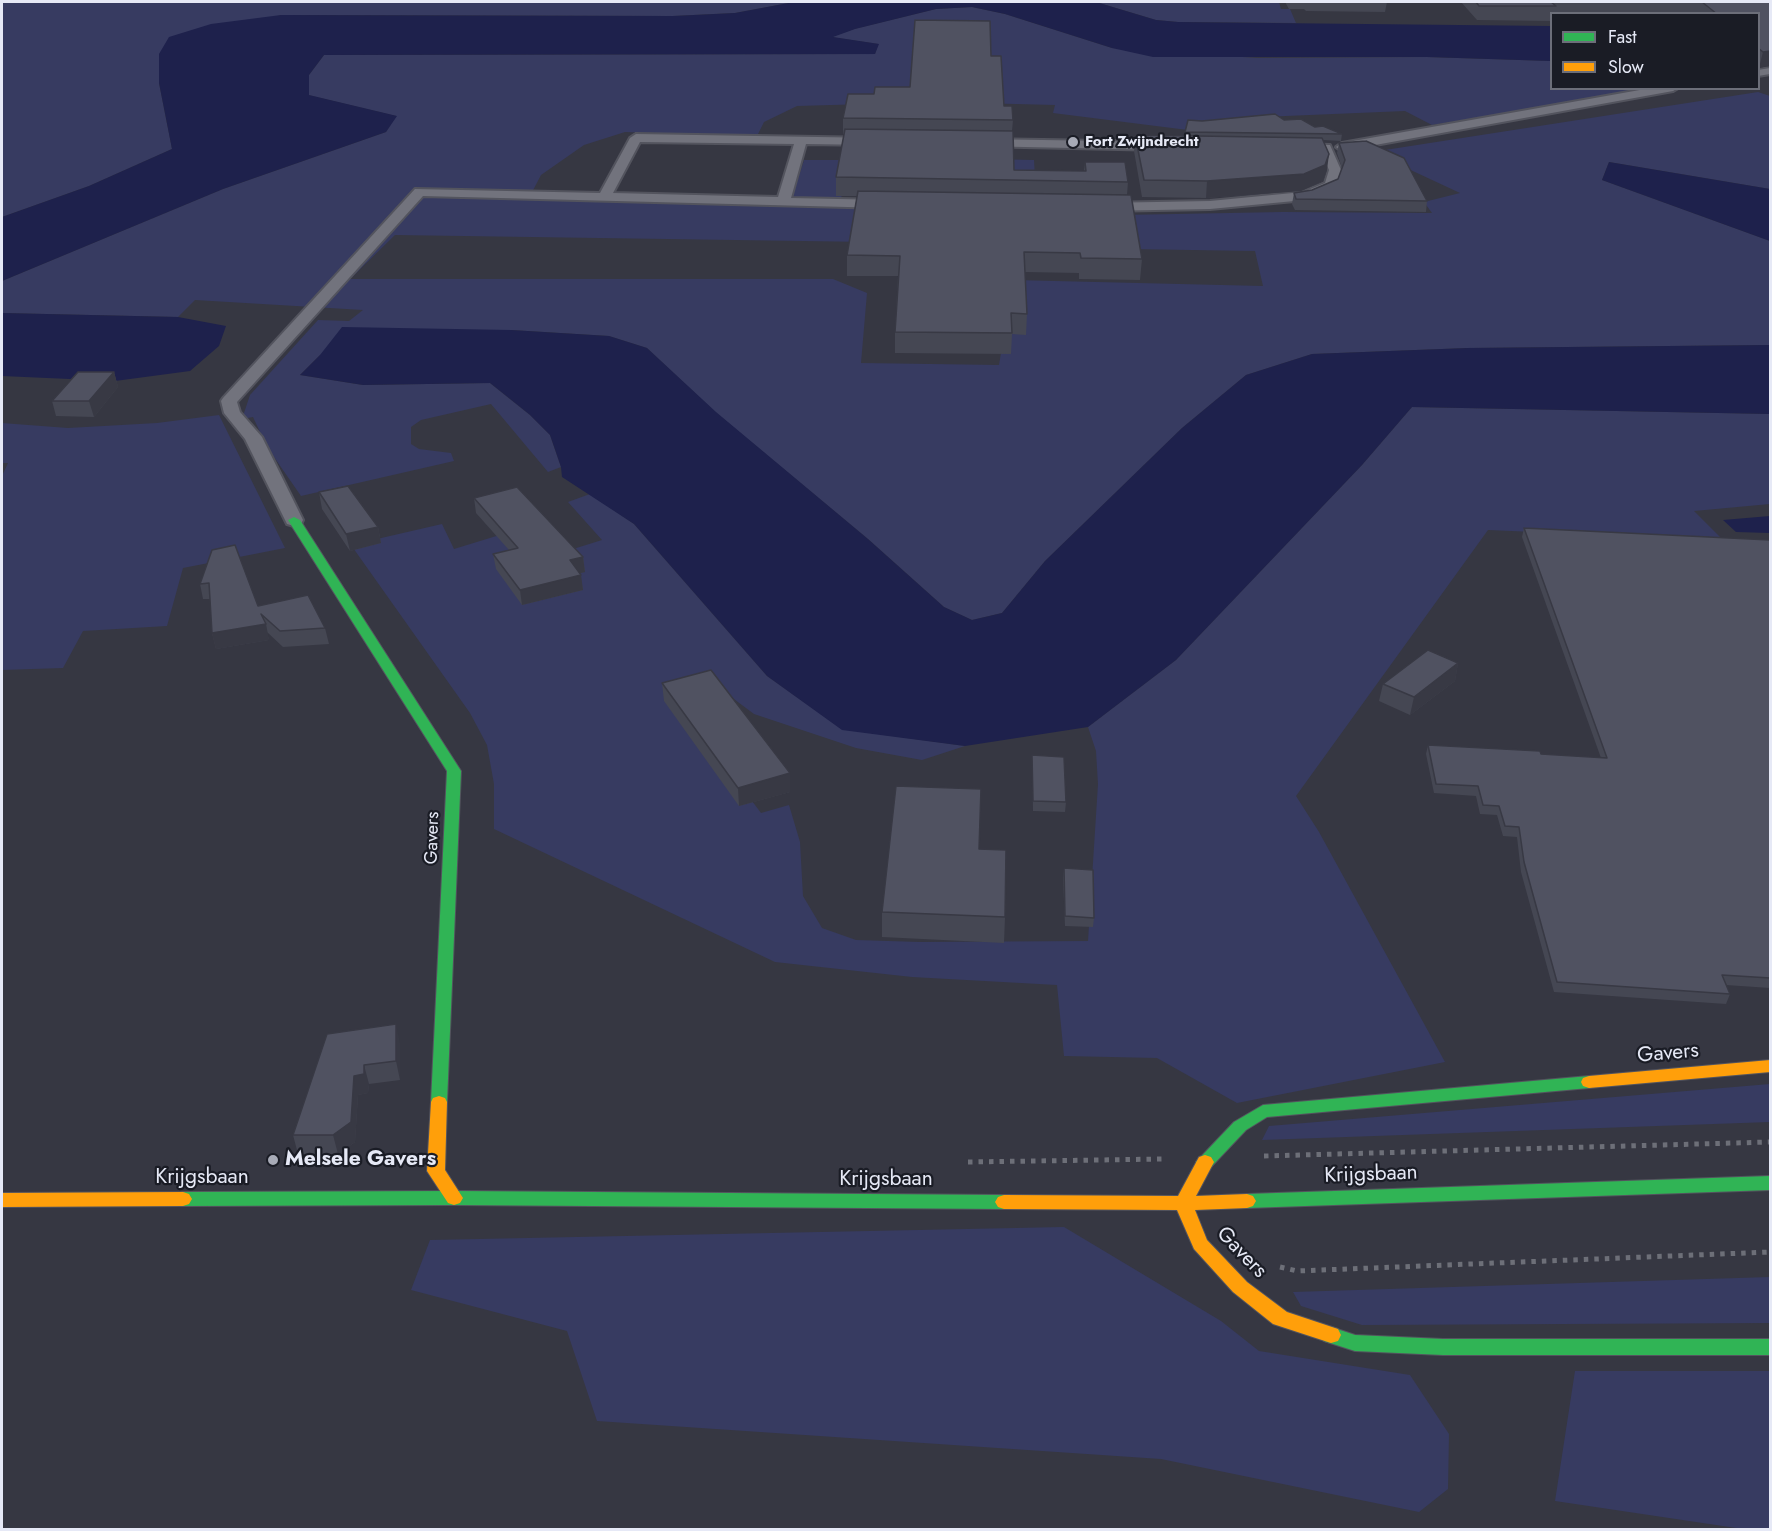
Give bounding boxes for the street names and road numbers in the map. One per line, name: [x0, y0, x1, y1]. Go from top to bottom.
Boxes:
street label: Gavers: [421, 811, 445, 865]
street label: Gavers: [1636, 1039, 1700, 1069]
street label: Krijgsbaan: [1324, 1161, 1418, 1189]
street label: Krijgsbaan: [155, 1165, 249, 1191]
street label: Krijgsbaan: [839, 1167, 933, 1193]
street label: Gavers: [1211, 1222, 1271, 1284]

